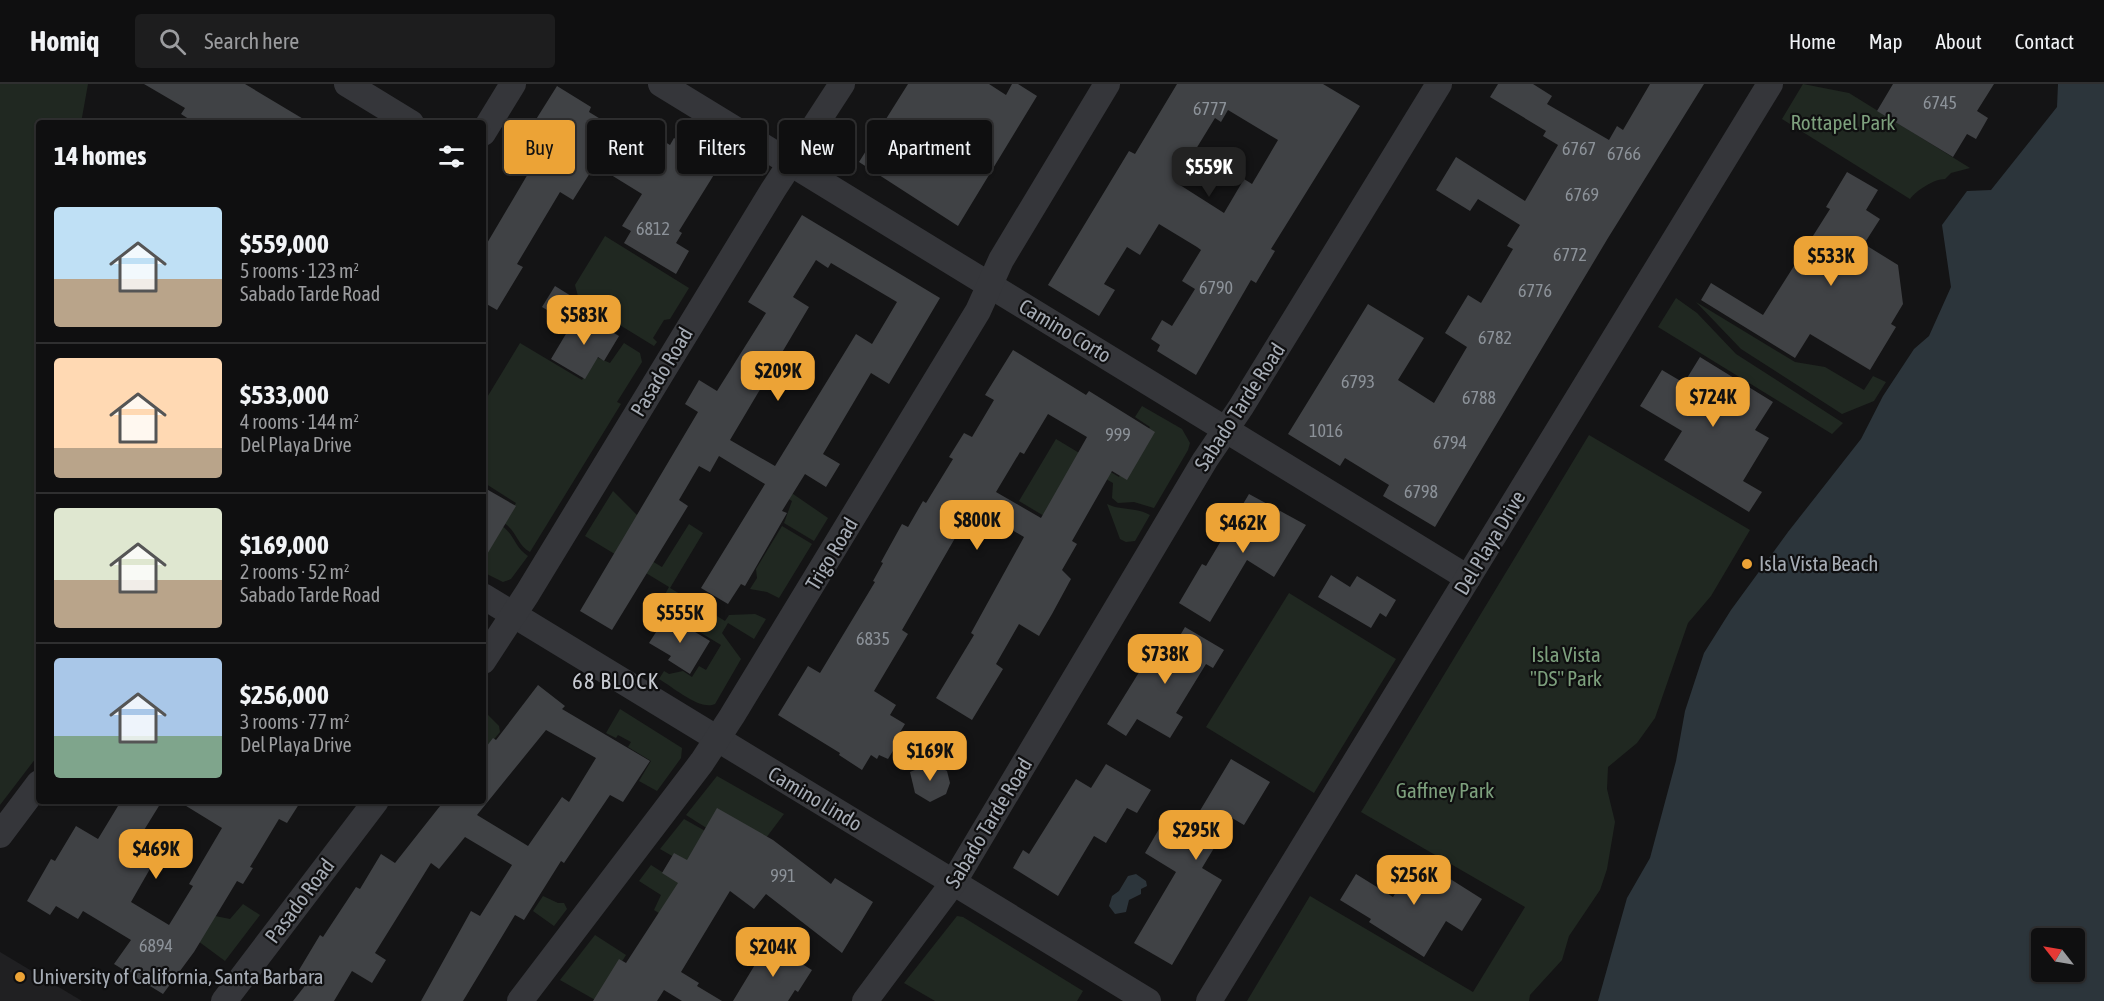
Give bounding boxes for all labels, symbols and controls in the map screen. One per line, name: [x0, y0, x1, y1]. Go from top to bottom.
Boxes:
search box: [135, 14, 555, 68]
text: Homiq: [30, 25, 99, 57]
icon: search: [156, 25, 189, 58]
text: Search here: [204, 28, 299, 54]
text: Home: [1789, 29, 1836, 53]
text: Map: [1869, 29, 1903, 53]
text: About: [1936, 29, 1982, 53]
text: Contact: [2015, 29, 2074, 53]
house number: 6745: [1923, 92, 1957, 113]
house number: 6777: [1193, 98, 1227, 119]
park label: Rottapel Park: [1790, 110, 1896, 134]
chip: Buy: [504, 120, 575, 174]
chip: Rent: [587, 120, 665, 174]
chip: Filters: [677, 120, 767, 174]
chip: New: [779, 120, 855, 174]
chip: Apartment: [867, 120, 992, 174]
house number: 6767: [1562, 138, 1596, 159]
icon: filters: [435, 140, 468, 173]
text: 14 homes: [54, 141, 147, 171]
house number: 6766: [1607, 143, 1641, 164]
pin: $559K: [1167, 147, 1251, 198]
text: $559K: [1186, 155, 1232, 178]
house number: 6769: [1565, 184, 1599, 205]
house number: 6812: [636, 218, 670, 239]
text: $559,000: [240, 229, 329, 259]
icon: home: [102, 231, 174, 303]
pin: $533K: [1789, 236, 1873, 287]
house number: 6772: [1553, 244, 1587, 265]
text: $533K: [1808, 244, 1854, 267]
text: 5 rooms · 123 m²: [240, 259, 359, 282]
house number: 6790: [1199, 277, 1233, 298]
house number: 6776: [1518, 280, 1552, 301]
text: Sabado Tarde Road: [240, 282, 380, 305]
street label: Camino Corto: [1015, 293, 1116, 367]
pin: $583K: [542, 295, 626, 346]
text: $583K: [561, 303, 607, 326]
street label: Pasado Road: [625, 323, 697, 420]
house number: 6782: [1478, 327, 1512, 348]
street label: Sabado Tarde Road: [1189, 338, 1289, 475]
pin: $209K: [736, 351, 820, 402]
text: $209K: [755, 359, 801, 382]
house number: 6793: [1341, 371, 1375, 392]
pin: $724K: [1671, 377, 1755, 428]
text: $533,000: [240, 380, 329, 410]
icon: home: [102, 382, 174, 454]
text: $724K: [1690, 385, 1736, 408]
house number: 6788: [1462, 387, 1496, 408]
text: 4 rooms · 144 m²: [240, 410, 359, 433]
house number: 1016: [1309, 420, 1343, 441]
house number: 999: [1105, 424, 1131, 445]
house number: 6794: [1433, 432, 1467, 453]
text: Del Playa Drive: [240, 433, 352, 456]
house number: 6798: [1404, 481, 1438, 502]
street label: Del Playa Drive: [1449, 486, 1530, 599]
pin: $800K: [935, 500, 1019, 551]
pin: $462K: [1201, 503, 1285, 554]
text: $800K: [954, 508, 1000, 531]
text: $462K: [1220, 511, 1266, 534]
street label: Trigo Road: [800, 513, 862, 594]
text: $169,000: [240, 530, 329, 560]
icon: home: [102, 532, 174, 604]
place label: Isla Vista Beach: [1759, 551, 1878, 575]
marker: Isla Vista Beach: [1740, 557, 1754, 571]
text: 2 rooms · 52 m²: [240, 560, 350, 583]
text: Sabado Tarde Road: [240, 583, 380, 606]
pin: $555K: [638, 593, 722, 644]
text: $555K: [657, 601, 703, 624]
house number: 6835: [856, 628, 890, 649]
pin: $738K: [1123, 634, 1207, 685]
text: $738K: [1142, 642, 1188, 665]
park label: Isla Vista "DS" Park: [1530, 642, 1602, 690]
district label: 68 BLOCK: [572, 668, 660, 694]
text: $256,000: [240, 680, 329, 710]
icon: home: [102, 682, 174, 754]
text: 3 rooms · 77 m²: [240, 710, 350, 733]
pin: $169K: [888, 731, 972, 782]
text: Del Playa Drive: [240, 733, 352, 756]
text: $169K: [907, 739, 953, 762]
street label: Sabado Tarde Road: [940, 753, 1036, 892]
street label: Camino Lindo: [764, 761, 867, 835]
park label: Gaffney Park: [1396, 778, 1494, 802]
pin: $295K: [1154, 810, 1238, 861]
text: $295K: [1173, 818, 1219, 841]
pin: $469K: [114, 829, 198, 880]
text: $469K: [133, 837, 179, 860]
street label: Pasado Road: [260, 853, 339, 947]
pin: $256K: [1372, 855, 1456, 906]
text: $256K: [1391, 863, 1437, 886]
house number: 991: [770, 865, 796, 886]
pin: $204K: [731, 927, 815, 978]
north arrow: [2031, 928, 2085, 982]
map controls: [2031, 928, 2085, 982]
house number: 6894: [139, 935, 173, 956]
text: $204K: [750, 935, 796, 958]
place label: University of California, Santa Barbara: [32, 964, 323, 988]
marker: University of California, Santa Barbara: [13, 970, 27, 984]

